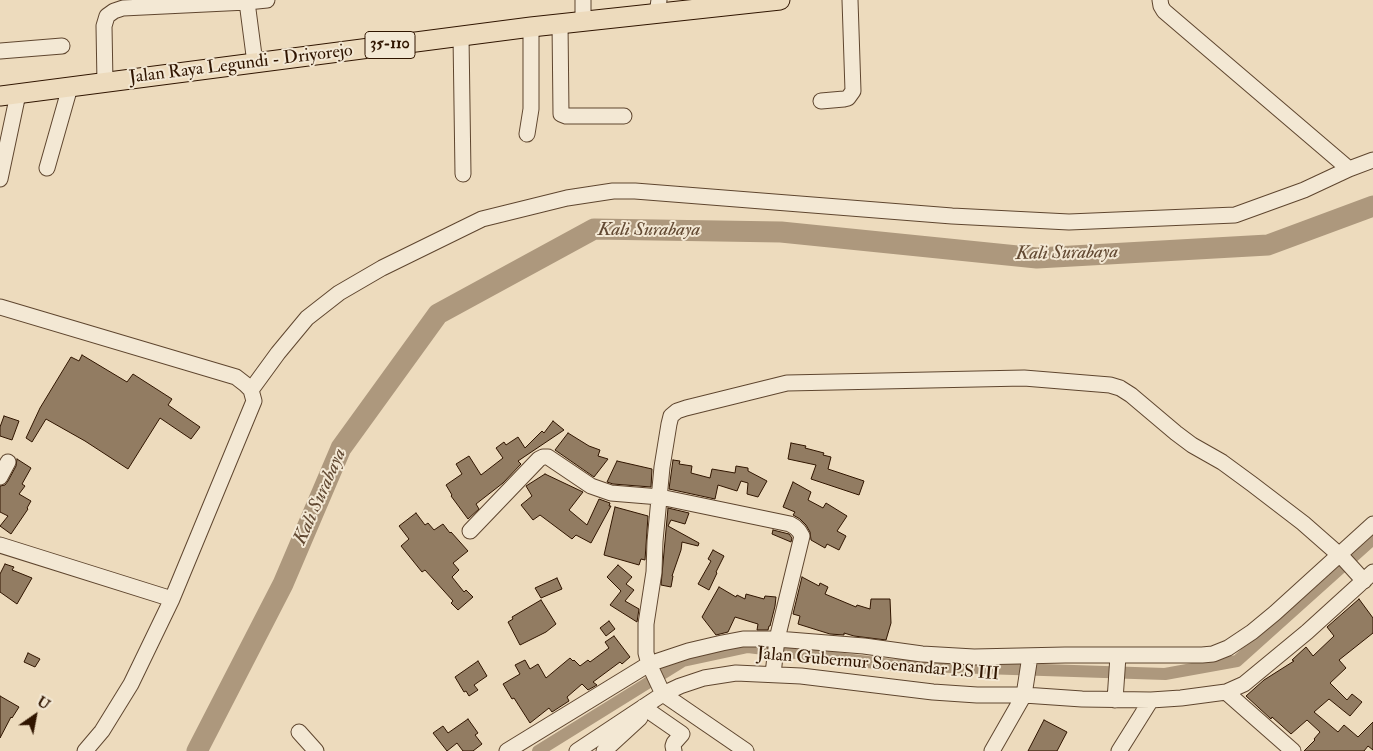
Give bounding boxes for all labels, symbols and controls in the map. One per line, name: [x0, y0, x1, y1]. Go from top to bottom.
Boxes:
road number: 35-110: [365, 32, 415, 58]
street label: Jalan Raya Legundi - Driyorejo: [128, 41, 354, 89]
water label: Kali Surabaya: [598, 220, 700, 242]
water label: Kali Surabaya: [1016, 242, 1118, 266]
water label: Kali Surabaya: [290, 446, 352, 548]
street label: Jalan Gubernur Soenandar P.S III: [756, 644, 1000, 686]
north arrow: [10, 691, 60, 741]
text: U: [34, 693, 53, 713]

